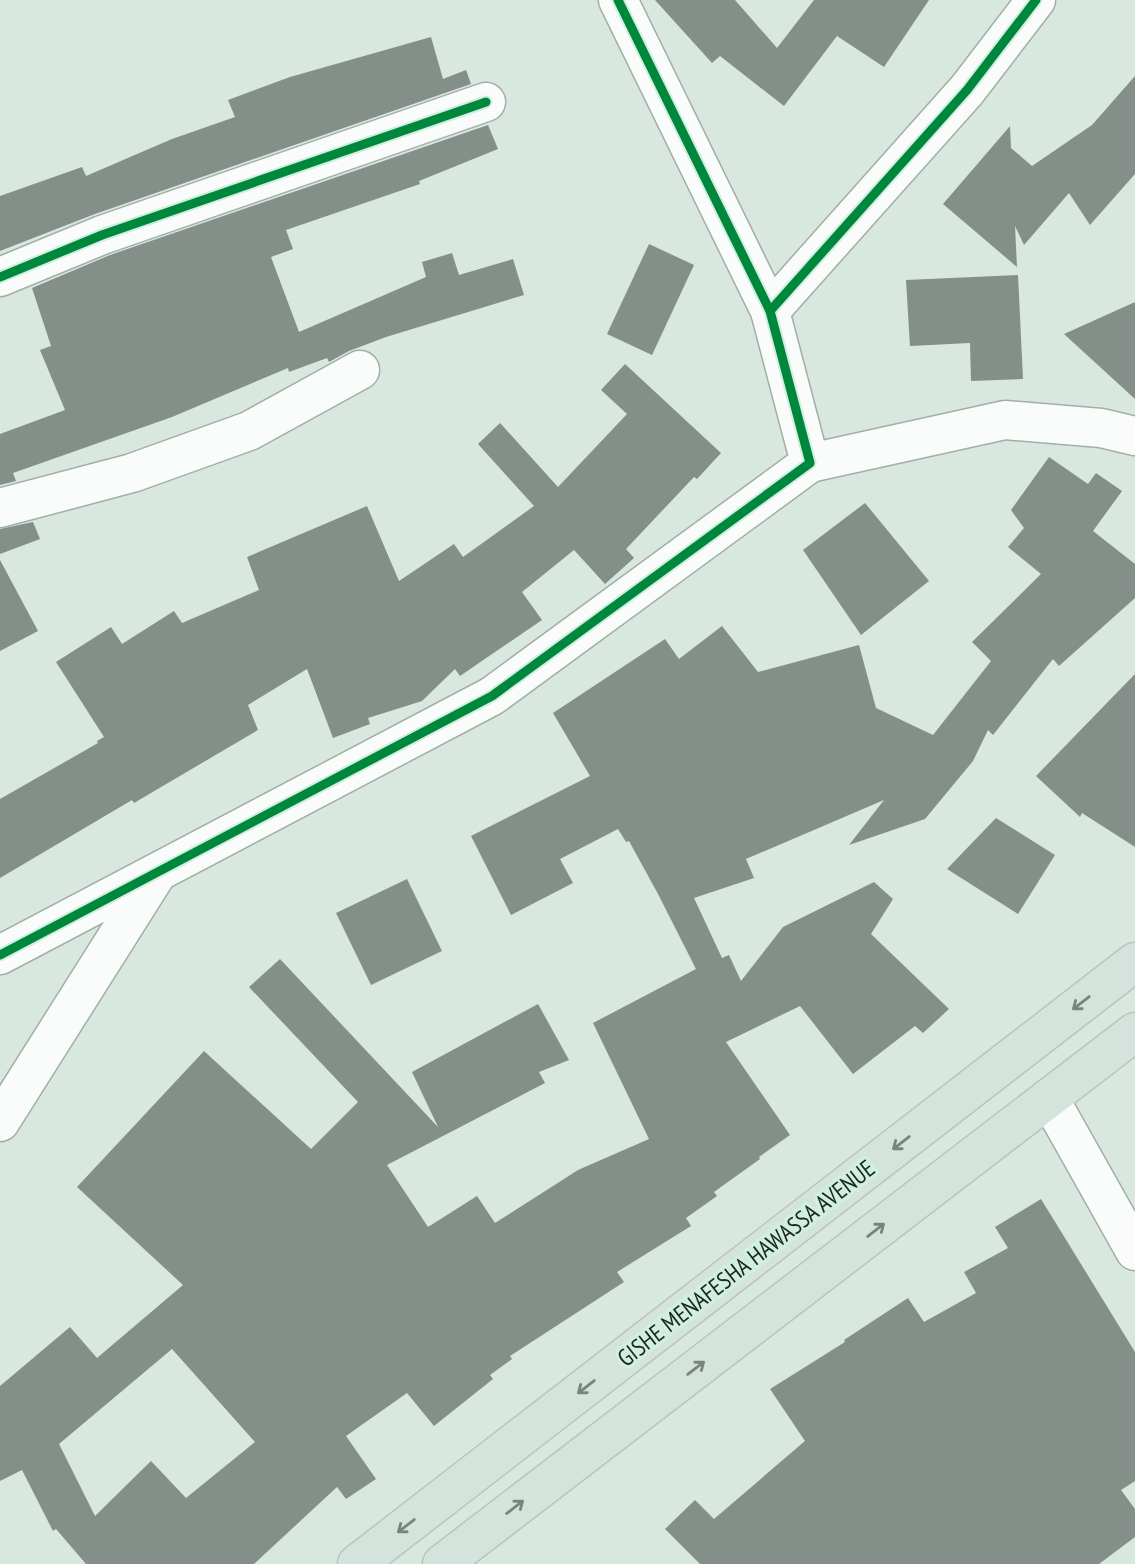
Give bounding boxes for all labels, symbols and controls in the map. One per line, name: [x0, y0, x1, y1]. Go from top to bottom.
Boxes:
one-way arrow: [1072, 996, 1091, 1011]
one-way arrow: [892, 1135, 911, 1150]
street label: GISHE MENAFESHA HAWASSA AVENUE: [611, 1153, 881, 1373]
one-way arrow: [867, 1222, 885, 1237]
one-way arrow: [686, 1361, 705, 1376]
one-way arrow: [577, 1380, 595, 1395]
one-way arrow: [506, 1499, 524, 1514]
one-way arrow: [397, 1519, 416, 1534]

